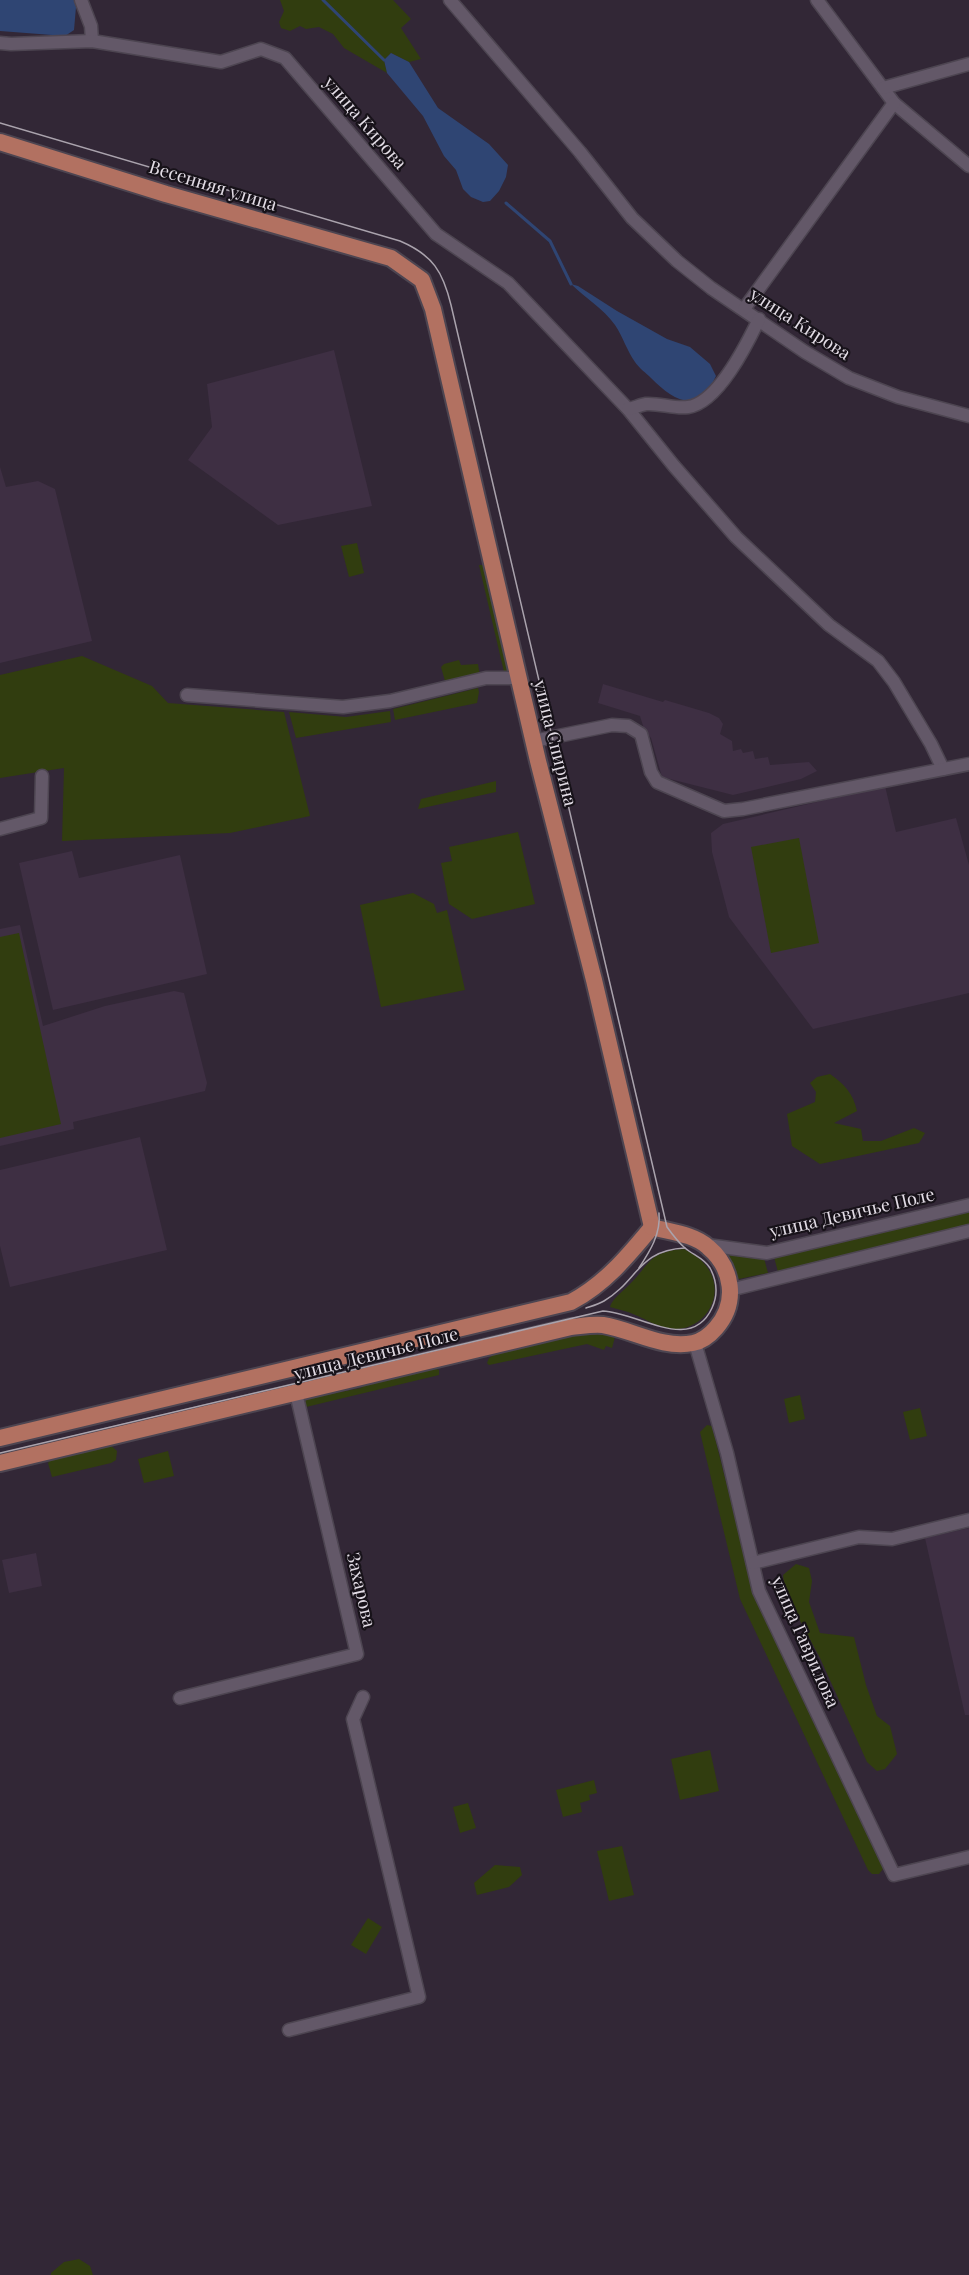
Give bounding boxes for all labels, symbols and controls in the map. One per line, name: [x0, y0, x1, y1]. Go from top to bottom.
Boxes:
street label: улица Кирова: [318, 70, 413, 174]
street label: Весенняя улица: [146, 154, 280, 216]
street label: улица Кирова: [745, 281, 856, 365]
street label: улица Спирина: [528, 676, 583, 808]
street label: улица Девичье Поле: [766, 1181, 937, 1243]
street label: улица Девичье Поле: [290, 1321, 460, 1385]
street label: Захарова: [342, 1550, 382, 1630]
street label: улица Гаврилова: [766, 1571, 846, 1711]

